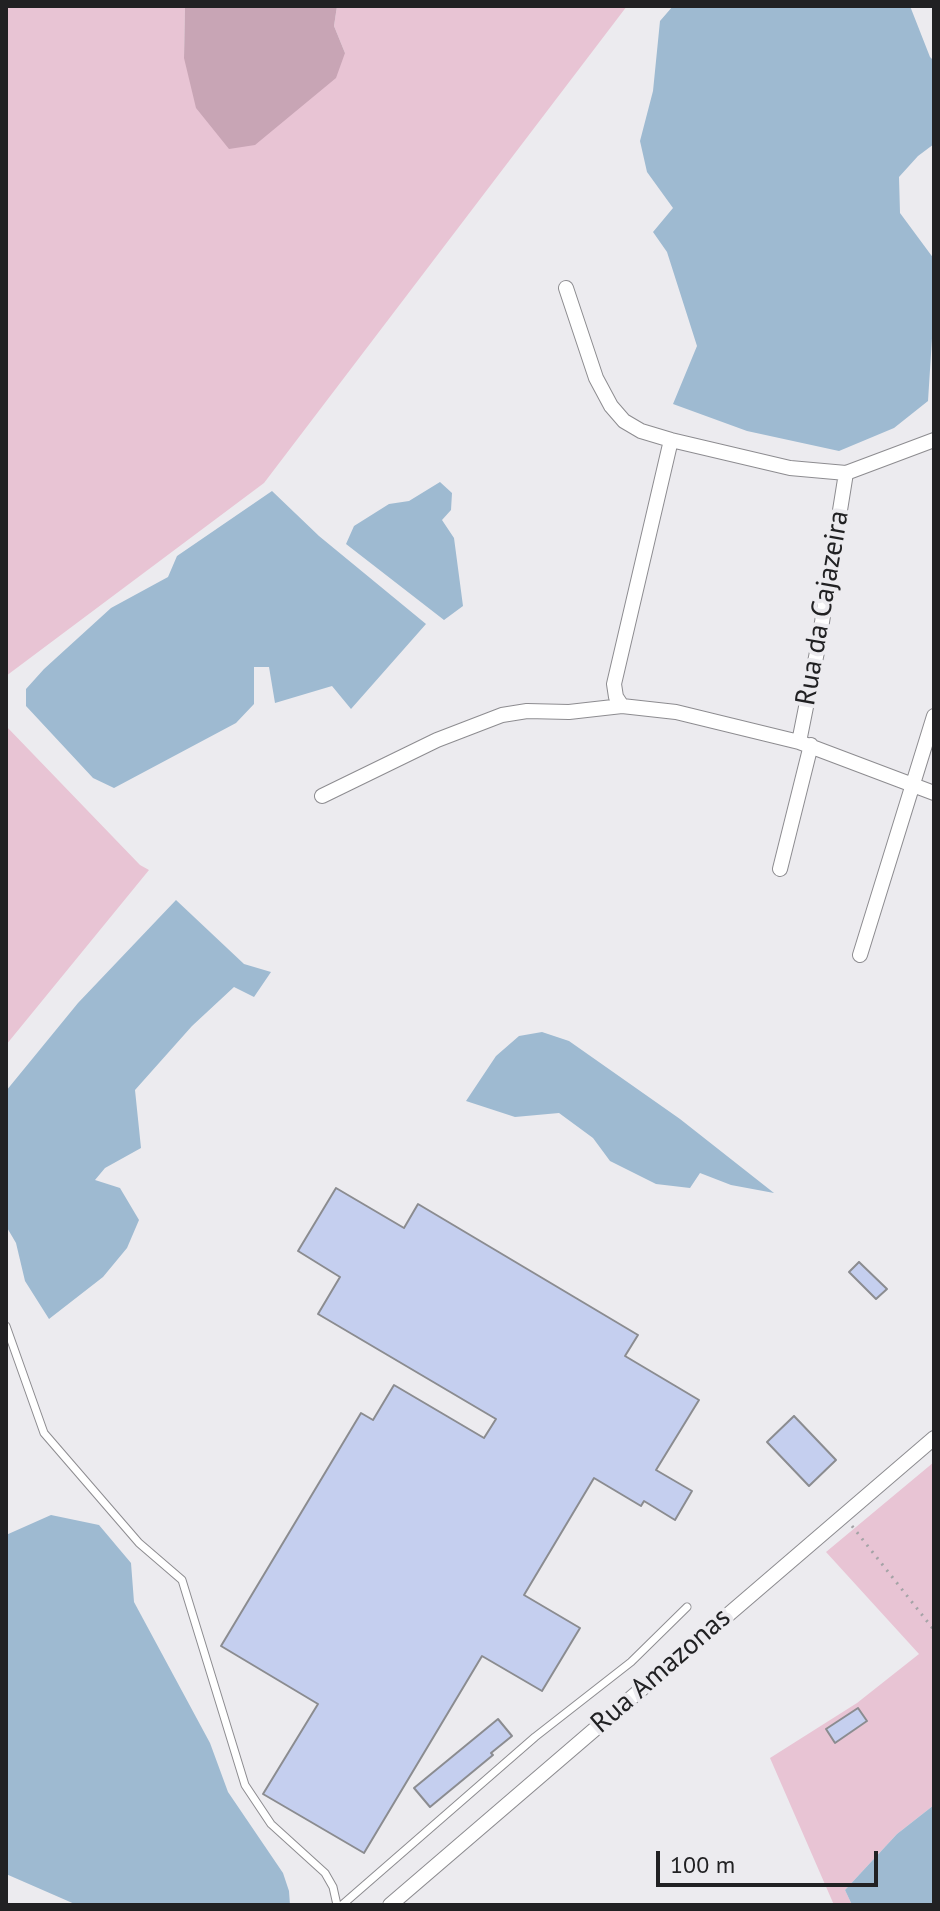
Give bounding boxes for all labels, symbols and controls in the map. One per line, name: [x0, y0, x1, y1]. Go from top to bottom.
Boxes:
street label: Rua da Cajazeira: [789, 508, 857, 708]
street label: Rua Amazonas: [584, 1601, 738, 1741]
scale bar: [660, 1835, 882, 1885]
text: 100 m: [670, 1849, 735, 1880]

